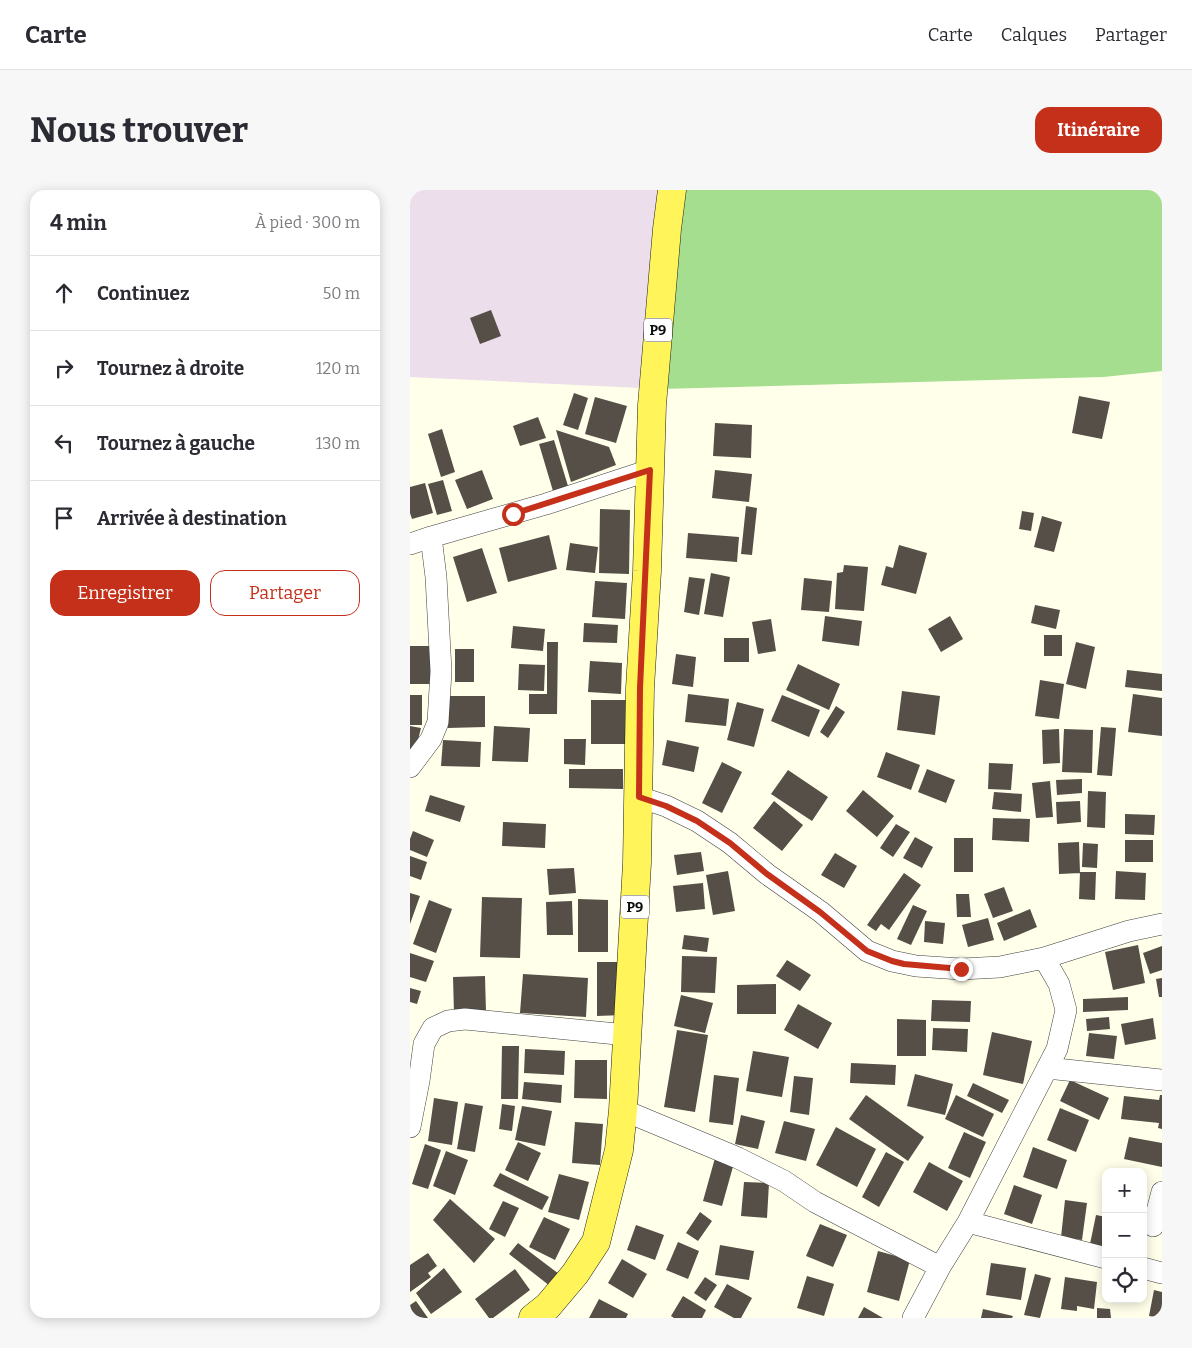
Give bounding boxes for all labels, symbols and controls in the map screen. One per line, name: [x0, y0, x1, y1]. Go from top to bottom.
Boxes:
text: Carte: [25, 21, 87, 49]
text: Carte: [928, 24, 973, 46]
text: Calques: [1001, 24, 1067, 46]
text: Partager: [1095, 24, 1167, 46]
button: Itinéraire: [1035, 107, 1162, 153]
text: Nous trouver: [30, 109, 248, 151]
text: 4 min: [50, 210, 107, 236]
text: À pied · 300 m: [255, 213, 360, 232]
icon: ahead: [50, 279, 78, 307]
text: Continuez: [97, 282, 190, 305]
text: 50 m: [323, 284, 360, 303]
road number: P9: [644, 318, 672, 342]
icon: right: [50, 354, 78, 382]
text: Tournez à droite: [97, 357, 244, 380]
text: 120 m: [316, 359, 360, 378]
icon: left: [50, 429, 78, 457]
text: Tournez à gauche: [97, 432, 255, 455]
text: 130 m: [316, 434, 360, 453]
route start: [502, 503, 525, 526]
icon: arrive: [50, 504, 78, 532]
text: Arrivée à destination: [97, 507, 287, 530]
button: Enregistrer: [50, 570, 200, 616]
button: Partager: [210, 570, 360, 616]
road number: P9: [621, 896, 649, 919]
route end: [950, 958, 973, 981]
map controls: [1102, 1168, 1147, 1303]
button: +: [1102, 1168, 1147, 1213]
button: −: [1102, 1213, 1147, 1258]
button: locate: [1102, 1258, 1147, 1303]

